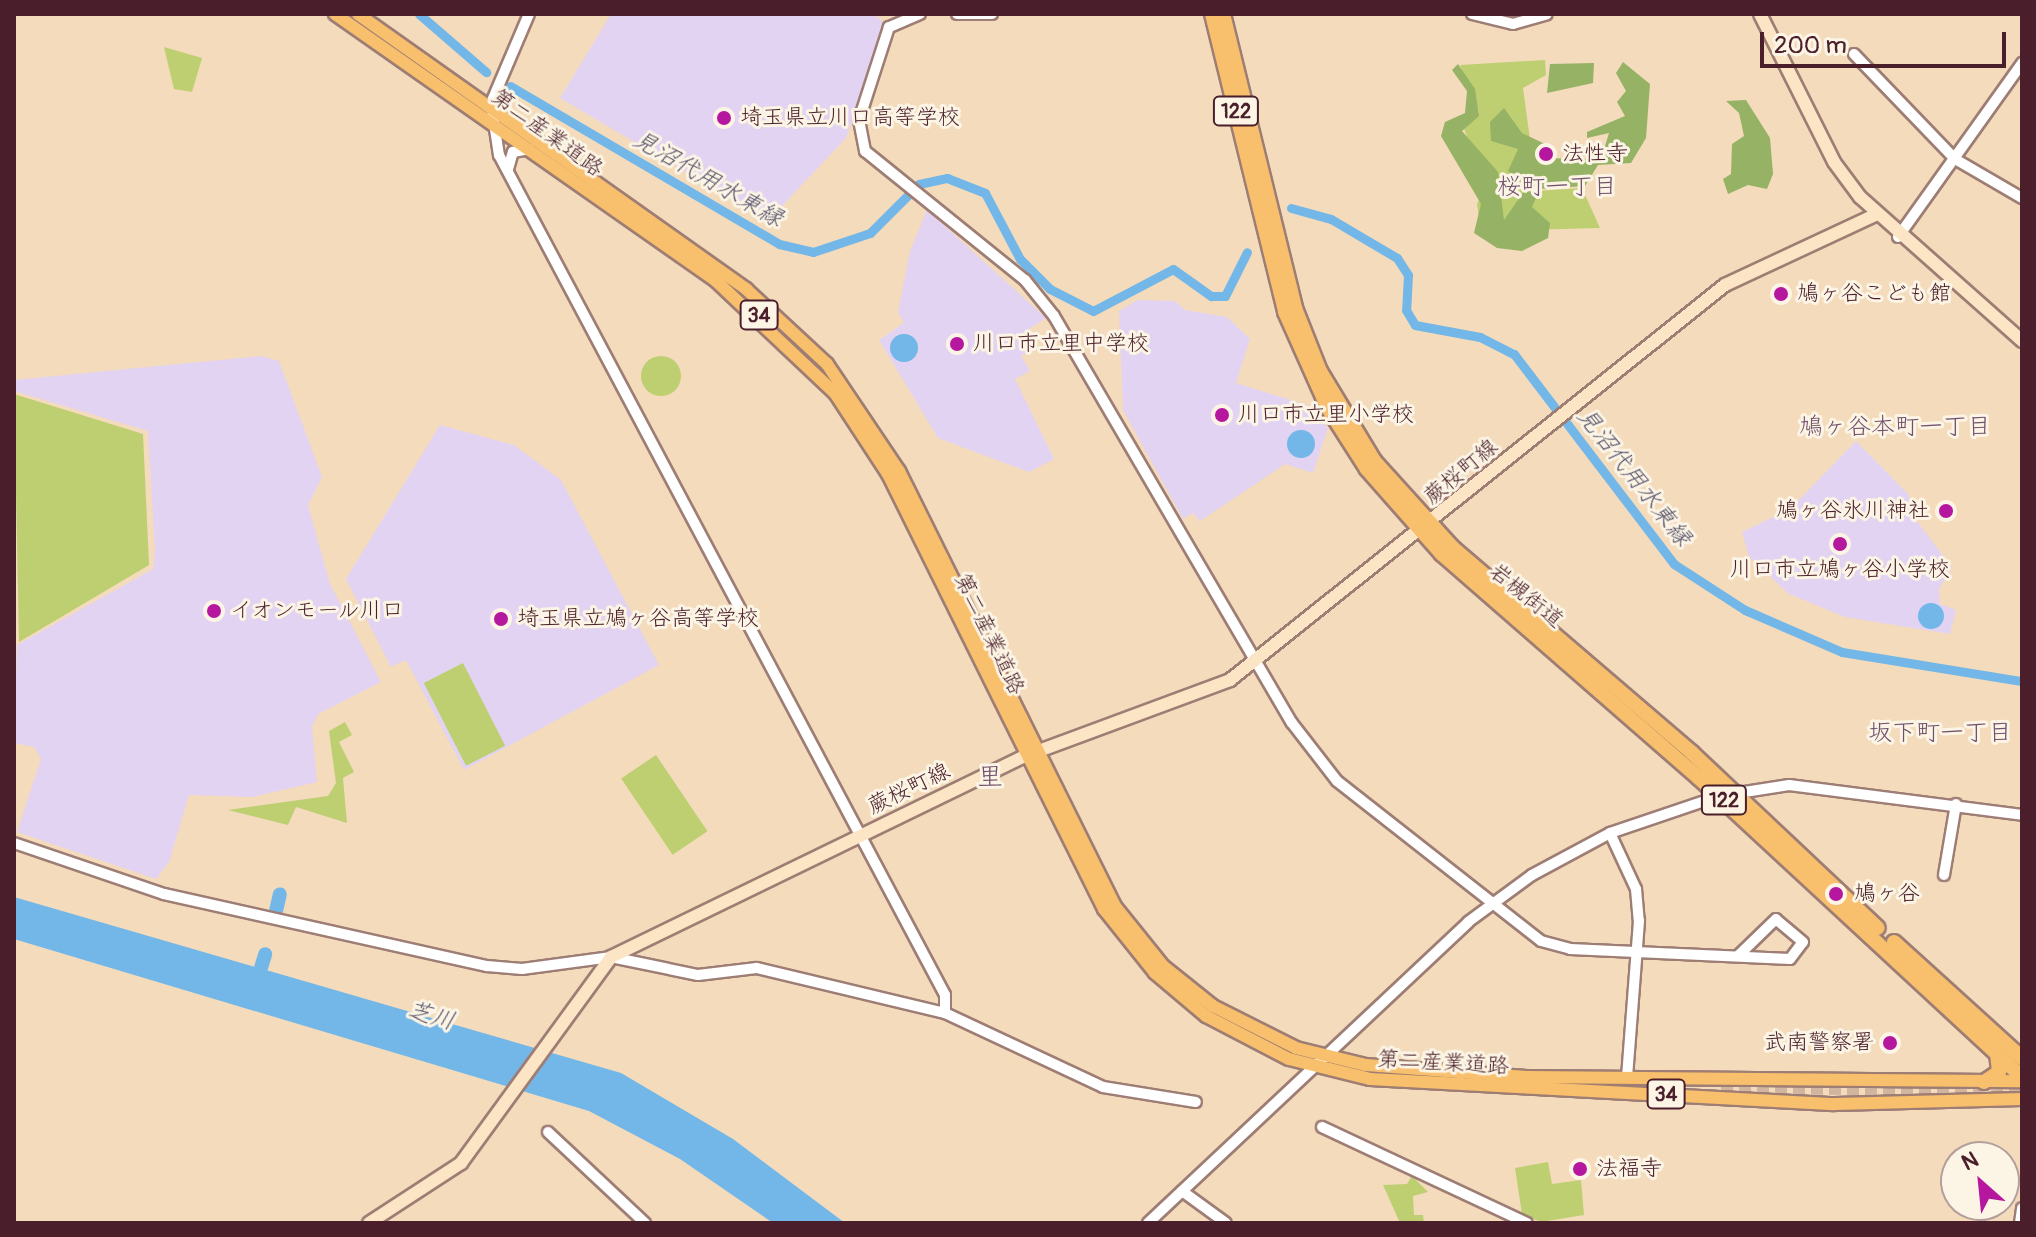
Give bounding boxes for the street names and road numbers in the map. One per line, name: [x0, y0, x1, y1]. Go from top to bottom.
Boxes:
street label: 第二産業道路: [486, 84, 608, 182]
road number: 122: [1212, 95, 1260, 127]
road number: 34: [739, 299, 779, 331]
street label: 蕨桜町線: [1419, 434, 1503, 510]
street label: 岩槻街道: [1483, 558, 1569, 634]
street label: 第二産業道路: [948, 569, 1030, 699]
street label: 蕨桜町線: [864, 758, 954, 820]
road number: 122: [1700, 784, 1748, 816]
street label: 第二産業道路: [1376, 1046, 1510, 1080]
road number: 34: [1646, 1078, 1686, 1110]

